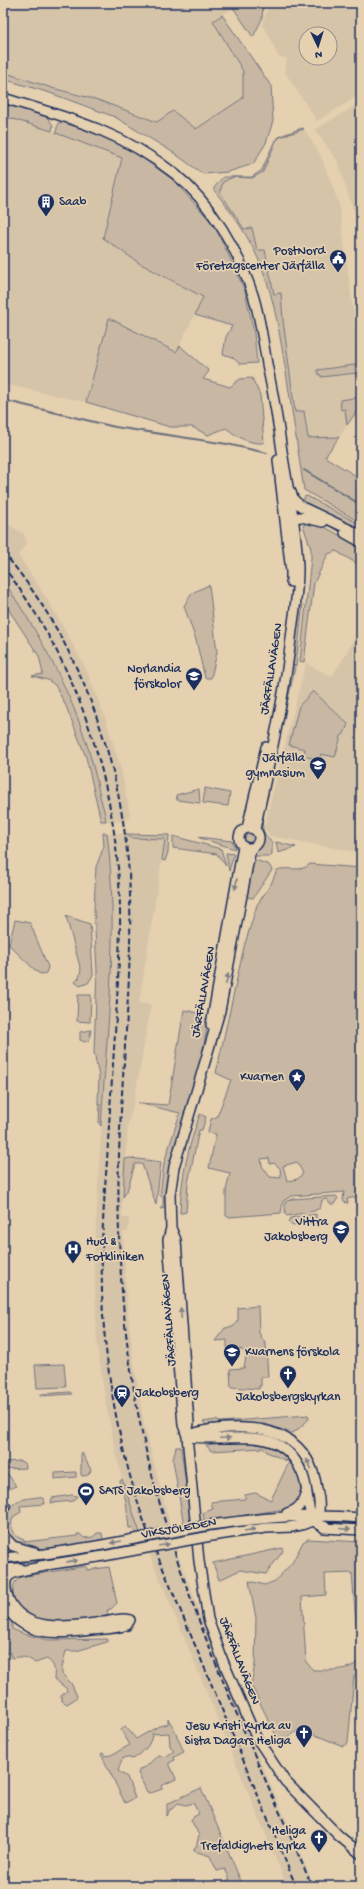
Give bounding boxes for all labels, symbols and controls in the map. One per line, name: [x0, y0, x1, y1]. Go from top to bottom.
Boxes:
north arrow: [298, 26, 338, 66]
text: N: [315, 48, 323, 60]
building icon: Saab: [36, 192, 56, 217]
place label: Saab: [59, 195, 86, 210]
place label: PostNord Företagscenter Järfälla: [195, 244, 326, 274]
public building icon: PostNord Företagscenter Järfälla: [328, 248, 348, 273]
street label: JÄRFÄLLAVÄGEN: [256, 622, 287, 716]
place label: Norlandia förskolor: [127, 662, 182, 692]
school or university icon: Norlandia förskolor: [184, 666, 204, 691]
place label: Järfälla gymnasium: [246, 751, 306, 781]
school or university icon: Järfälla gymnasium: [308, 755, 328, 780]
one-way arrow: [233, 878, 239, 891]
street label: JÄRFÄLLAVÄGEN: [188, 945, 219, 1039]
one-way arrow: [224, 973, 230, 985]
place icon: Kvarnen: [287, 1067, 307, 1092]
place label: Kvarnen: [240, 1070, 285, 1085]
place label: Vittra Jakobsberg: [264, 1215, 329, 1245]
school or university icon: Vittra Jakobsberg: [331, 1219, 351, 1244]
place label: Hud & Fotkliniken: [85, 1235, 145, 1265]
hospital icon: Hud & Fotkliniken: [63, 1239, 83, 1264]
street label: JÄRFÄLLAVÄGEN: [157, 1273, 180, 1367]
one-way arrow: [178, 1307, 185, 1319]
school or university icon: Kvarnens förskola: [222, 1342, 242, 1367]
place label: Kvarnens förskola: [245, 1345, 340, 1360]
church icon: Jakobsbergskyrkan: [278, 1364, 298, 1389]
station icon: Jakobsberg: [112, 1383, 132, 1408]
place label: Jakobsberg: [135, 1386, 199, 1401]
place label: Jakobsbergskyrkan: [236, 1390, 341, 1405]
one-way arrow: [219, 1435, 232, 1441]
one-way arrow: [306, 1458, 313, 1470]
sports icon: SATS Jakobsberg: [76, 1481, 96, 1506]
place label: SATS Jakobsberg: [99, 1484, 191, 1499]
street label: VIKSJÖLEDEN: [139, 1515, 218, 1543]
one-way arrow: [339, 1525, 351, 1532]
one-way arrow: [244, 1527, 256, 1533]
one-way arrow: [110, 1539, 122, 1545]
one-way arrow: [158, 1542, 170, 1548]
one-way arrow: [66, 1558, 78, 1564]
street label: JÄRFÄLLAVÄGEN: [215, 1615, 264, 1707]
place label: Jesu Kristi Kyrka av Sista Dagars Heliga: [185, 1719, 292, 1749]
church icon: Jesu Kristi Kyrka av Sista Dagars Heliga: [294, 1723, 314, 1748]
place label: Heliga Trefaldighets kyrka: [200, 1824, 307, 1854]
church icon: Heliga Trefaldighets kyrka: [309, 1828, 329, 1853]

